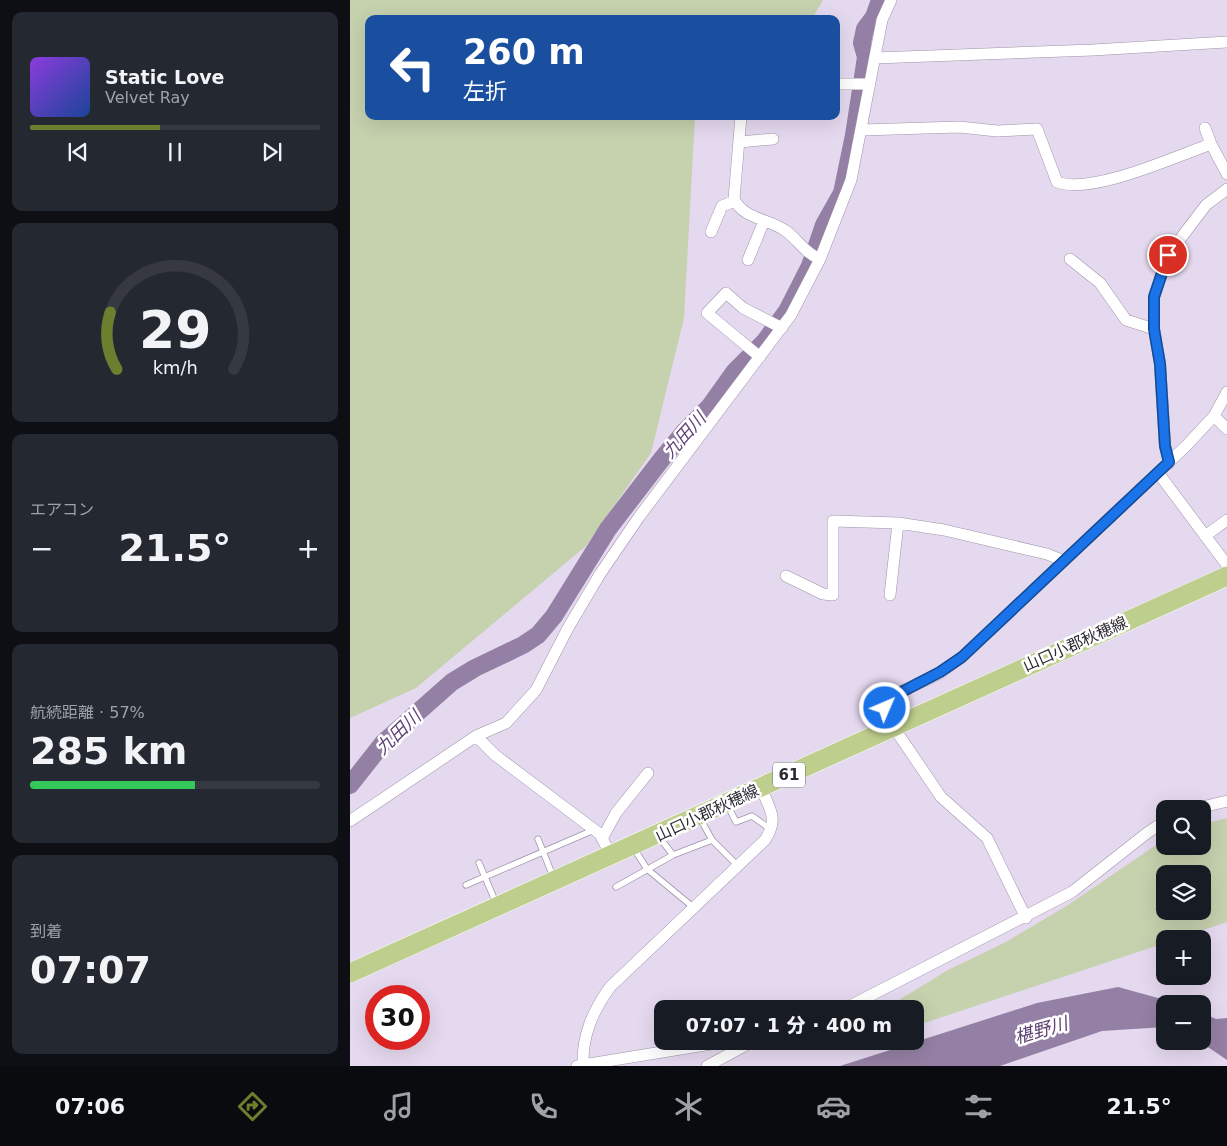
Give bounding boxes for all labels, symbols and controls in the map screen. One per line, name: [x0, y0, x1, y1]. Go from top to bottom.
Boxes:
text: 260 m: [463, 32, 585, 72]
icon: left: [380, 35, 445, 100]
text: Static Love: [105, 66, 225, 88]
text: 左折: [463, 79, 507, 104]
text: Velvet Ray: [105, 88, 190, 107]
icon: previous: [64, 138, 92, 166]
icon: pause: [161, 138, 189, 166]
icon: next: [258, 138, 286, 166]
pin: [1147, 234, 1189, 276]
icon: arrive: [1154, 241, 1182, 269]
text: 29: [139, 300, 211, 360]
text: km/h: [152, 357, 198, 378]
water label: 九田川: [658, 406, 711, 462]
text: エアコン: [30, 500, 94, 519]
text: 21.5°: [119, 526, 231, 570]
text: −: [30, 532, 53, 565]
text: +: [297, 532, 320, 565]
street label: 山口小郡秋穂線: [1020, 613, 1130, 675]
position arrow: [858, 681, 910, 733]
text: 航続距離 · 57%: [30, 703, 145, 722]
water label: 九田川: [371, 704, 426, 758]
text: 285 km: [30, 729, 187, 773]
road number: 61: [773, 762, 805, 788]
street label: 山口小郡秋穂線: [652, 781, 762, 845]
map controls: [1156, 800, 1211, 1050]
button: search: [1156, 800, 1211, 855]
button: layers: [1156, 865, 1211, 920]
text: 到着: [30, 922, 62, 941]
button: +: [1156, 930, 1211, 985]
text: 07:07: [30, 948, 151, 992]
speed limit sign: 30: [365, 985, 430, 1050]
button: −: [1156, 995, 1211, 1050]
water label: 椹野川: [1012, 1012, 1072, 1048]
text: 07:07 · 1 分 · 400 m: [686, 1014, 892, 1036]
icon: directions: [235, 1089, 270, 1124]
icon: music: [381, 1089, 416, 1124]
icon: phone: [526, 1089, 561, 1124]
icon: climate: [671, 1089, 706, 1124]
icon: car: [816, 1089, 851, 1124]
icon: filters: [961, 1089, 996, 1124]
text: 07:06: [55, 1094, 125, 1119]
text: 21.5°: [1107, 1094, 1172, 1119]

